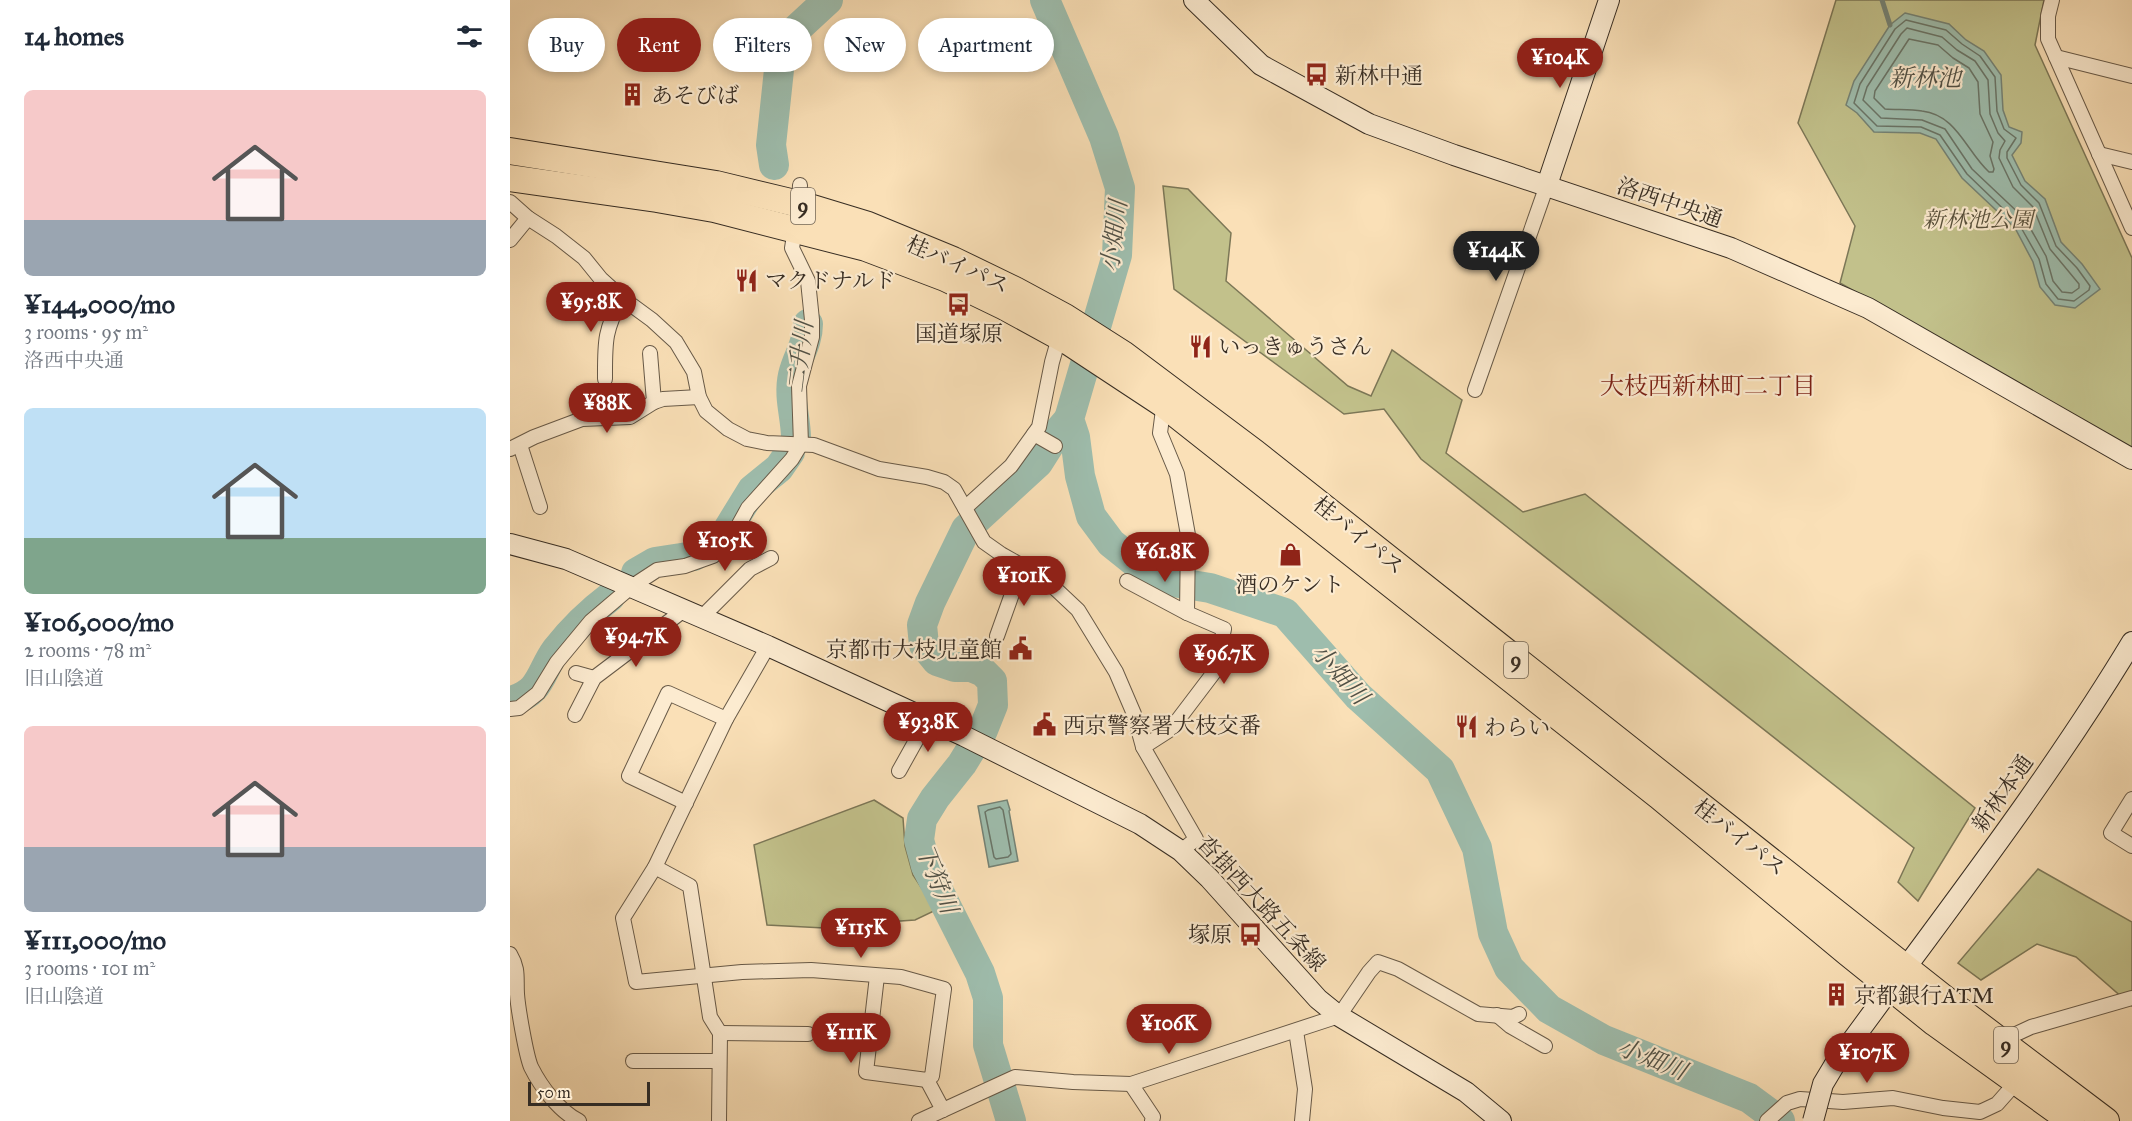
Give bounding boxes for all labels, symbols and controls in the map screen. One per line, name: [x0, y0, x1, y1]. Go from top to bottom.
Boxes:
chip: Buy: [528, 18, 605, 72]
chip: Rent: [617, 18, 701, 72]
chip: Filters: [713, 18, 812, 72]
chip: New: [824, 18, 906, 72]
chip: Apartment: [918, 18, 1054, 72]
text: 14 homes: [24, 20, 124, 52]
icon: filters: [453, 20, 486, 53]
pin: ¥104K: [1518, 38, 1602, 89]
text: ¥104K: [1531, 45, 1589, 69]
bus stop icon: 新林中通: [1304, 62, 1330, 88]
place label: 新林中通: [1335, 62, 1423, 89]
water label: 新林池: [1889, 63, 1964, 93]
building icon: あそびば: [620, 82, 646, 108]
place label: あそびば: [651, 82, 739, 109]
icon: home: [201, 129, 309, 237]
street label: 洛西中央通: [1613, 172, 1726, 233]
road number: 9: [791, 188, 815, 224]
water label: 小畑川: [1095, 195, 1134, 274]
park label: 新林池公園: [1923, 206, 2036, 233]
street label: 桂バイパス: [902, 230, 1013, 299]
pin: ¥144K: [1454, 231, 1538, 282]
text: ¥144K: [1467, 238, 1525, 262]
restaurant icon: マクドナルド: [734, 267, 760, 293]
place label: マクドナルド: [765, 267, 896, 294]
pin: ¥95.8K: [542, 282, 640, 333]
text: ¥144,000/mo: [24, 288, 175, 320]
text: ¥95.8K: [560, 289, 622, 313]
bus stop icon: 国道塚原: [946, 291, 972, 317]
water label: 二升川: [781, 316, 820, 395]
text: 3 rooms · 95 m²: [24, 320, 148, 344]
place label: 国道塚原: [915, 320, 1003, 347]
restaurant icon: いっきゅうさん: [1187, 333, 1213, 359]
place label: いっきゅうさん: [1218, 333, 1372, 360]
text: 洛西中央通: [24, 348, 124, 372]
district label: 大枝西新林町二丁目: [1600, 371, 1816, 401]
pin: ¥88K: [571, 383, 643, 434]
text: ¥88K: [583, 390, 631, 414]
icon: home: [201, 447, 309, 555]
street label: 桂バイパス: [1308, 490, 1410, 580]
pin: ¥105K: [683, 521, 767, 572]
text: ¥105K: [697, 528, 753, 552]
pin: ¥61.8K: [1116, 532, 1214, 583]
text: ¥61.8K: [1135, 539, 1195, 563]
shop icon: 酒のケント: [1277, 542, 1303, 568]
pin: ¥101K: [982, 556, 1066, 607]
text: ¥101K: [997, 563, 1051, 587]
place label: 酒のケント: [1236, 571, 1344, 598]
text: ¥106,000/mo: [24, 606, 174, 638]
pin: ¥94.7K: [587, 617, 685, 668]
text: ¥94.7K: [604, 624, 668, 648]
pin: ¥96.7K: [1175, 634, 1273, 685]
place label: 京都市大枝児童館: [826, 636, 1002, 663]
public building icon: 京都市大枝児童館: [1007, 636, 1033, 662]
water label: 小畑川: [1305, 637, 1377, 713]
text: 2 rooms · 78 m²: [24, 638, 151, 662]
text: ¥96.7K: [1193, 641, 1255, 665]
road number: 9: [1504, 642, 1528, 678]
text: 旧山陰道: [24, 666, 104, 690]
pin: ¥93.8K: [879, 702, 977, 753]
text: ¥93.8K: [898, 709, 958, 733]
public building icon: 西京警察署大枝交番: [1032, 712, 1058, 738]
place label: 西京警察署大枝交番: [1063, 712, 1261, 739]
restaurant icon: わらい: [1453, 714, 1479, 740]
place label: わらい: [1484, 714, 1550, 741]
street label: 新林本通: [1966, 749, 2039, 837]
icon: home: [201, 765, 309, 873]
street label: 桂バイパス: [1688, 793, 1791, 882]
street label: 沓掛西大路五条線: [1192, 830, 1332, 977]
water label: 下狩川: [910, 840, 966, 921]
pin: ¥115K: [819, 908, 903, 959]
text: ¥115K: [835, 915, 887, 939]
place label: 塚原: [1188, 921, 1232, 948]
bus stop icon: 塚原: [1237, 921, 1263, 947]
text: ¥111,000/mo: [24, 924, 166, 956]
text: 3 rooms · 101 m²: [24, 956, 155, 980]
building icon: 京都銀行ATM: [1823, 982, 1849, 1008]
place label: 京都銀行ATM: [1854, 982, 1994, 1009]
text: 旧山陰道: [24, 984, 104, 1008]
pin: ¥106K: [1127, 1004, 1211, 1055]
text: ¥106K: [1140, 1011, 1198, 1035]
pin: ¥111K: [809, 1013, 893, 1064]
text: ¥111K: [825, 1020, 877, 1044]
road number: 9: [1994, 1027, 2018, 1063]
water label: 小畑川: [1613, 1032, 1694, 1088]
pin: ¥107K: [1825, 1033, 1909, 1084]
text: ¥107K: [1838, 1040, 1896, 1064]
scale bar: [528, 1079, 650, 1106]
text: 50 m: [537, 1083, 571, 1102]

